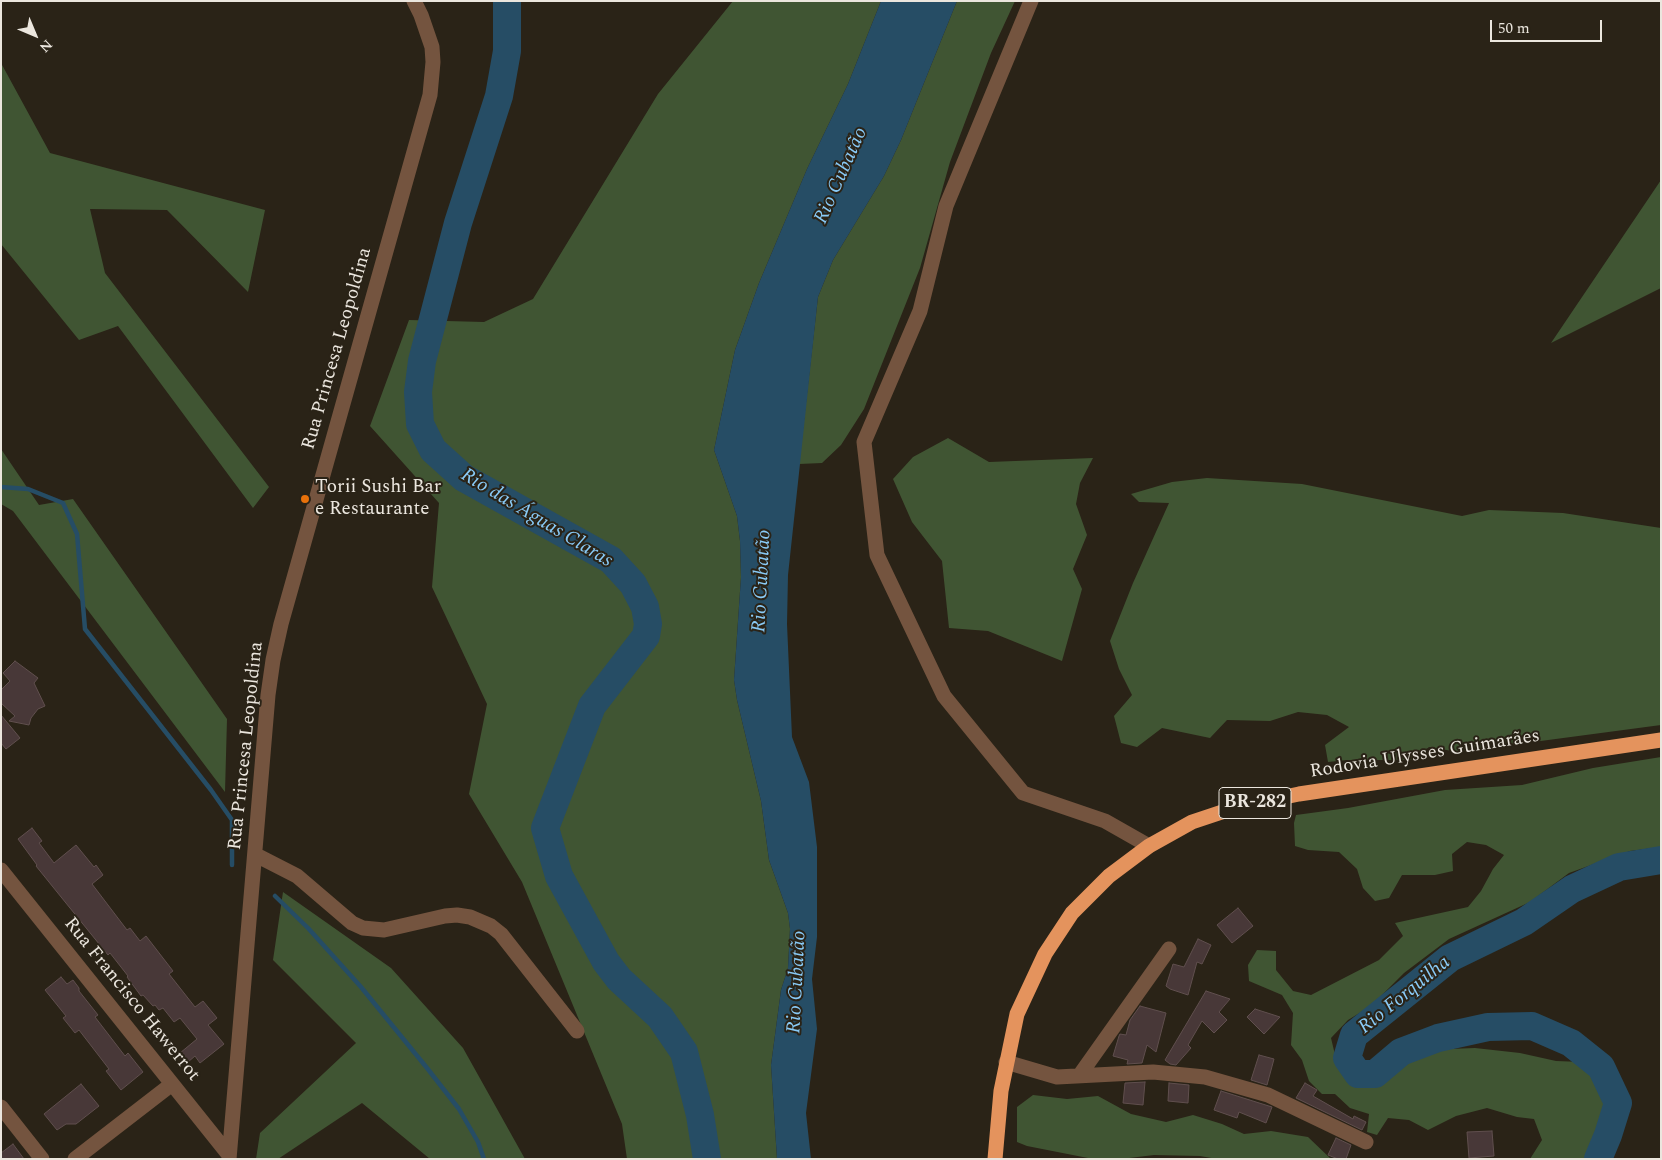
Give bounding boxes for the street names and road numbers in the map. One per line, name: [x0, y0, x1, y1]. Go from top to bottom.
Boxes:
street label: Rua Princesa Leopoldina: [298, 245, 378, 453]
street label: Rua Princesa Leopoldina: [225, 641, 269, 851]
street label: Rodovia Ulysses Guimarães: [1308, 726, 1542, 784]
road number: BR-282: [1219, 788, 1291, 818]
street label: Rua Francisco Hawerrot: [58, 914, 204, 1086]

